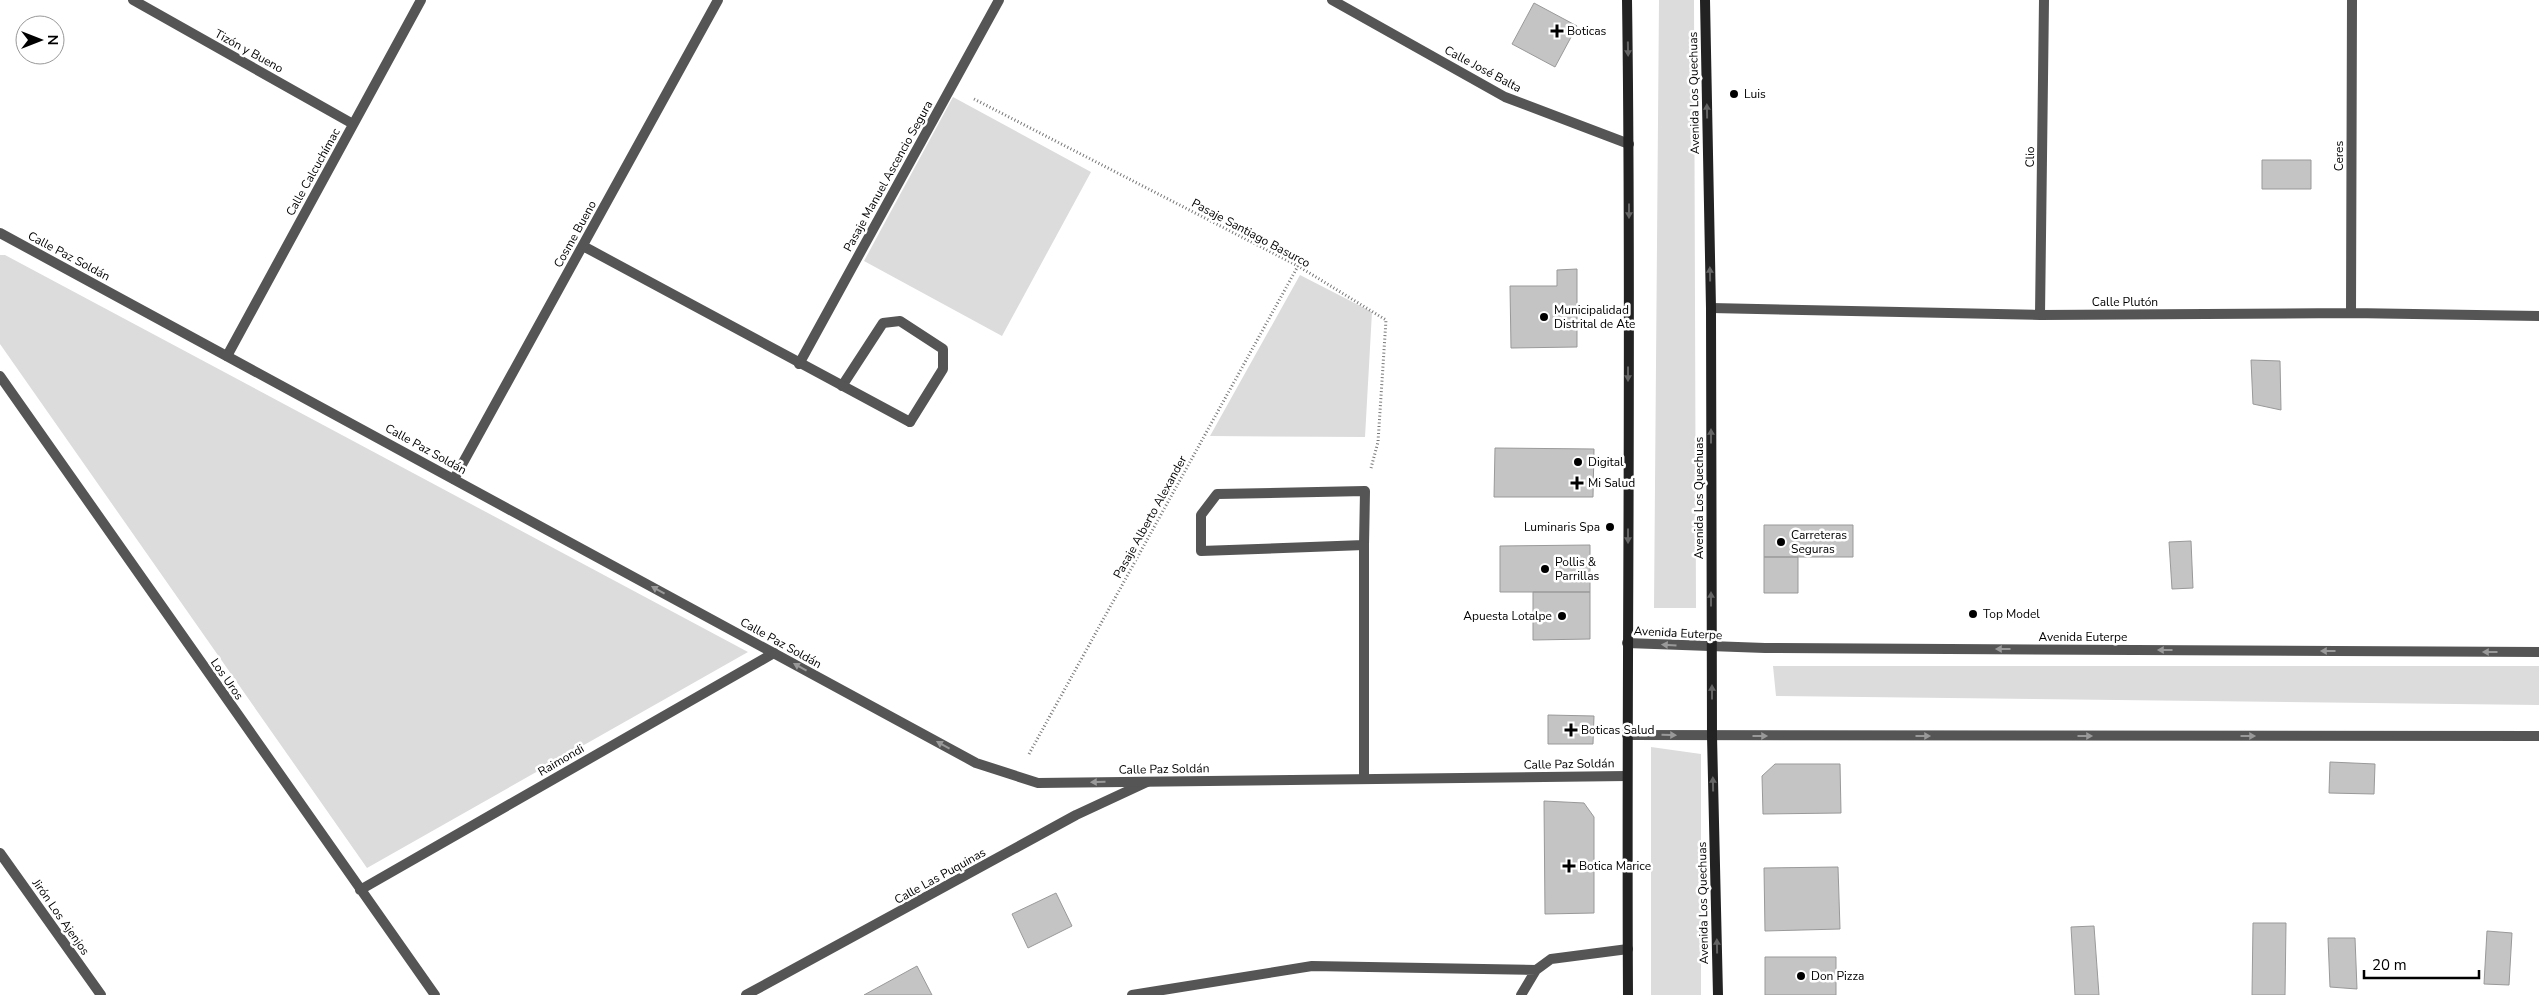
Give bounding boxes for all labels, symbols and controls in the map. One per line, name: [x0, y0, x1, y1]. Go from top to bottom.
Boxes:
north arrow: [15, 15, 65, 65]
place label: Boticas: [1567, 23, 1607, 39]
marker: Boticas: [1551, 25, 1563, 37]
street label: Tizón y Bueno: [212, 26, 286, 77]
street label: Avenida Los Quechuas: [1685, 31, 1703, 154]
text: N: [43, 35, 62, 45]
one-way arrow: [1624, 41, 1632, 57]
street label: Calle José Balta: [1442, 42, 1524, 96]
place label: Luis: [1744, 86, 1766, 102]
marker: Luis: [1728, 88, 1740, 100]
street label: Pasaje Manuel Ascencio Segura: [840, 98, 936, 254]
one-way arrow: [1703, 103, 1711, 119]
street label: Calle Calcuchímac: [282, 125, 344, 219]
street label: Ceres: [2331, 141, 2347, 171]
street label: Clio: [2022, 146, 2038, 168]
street label: Pasaje Santiago Basurco: [1189, 195, 1313, 271]
street label: Cosme Bueno: [550, 197, 600, 270]
one-way arrow: [1625, 203, 1633, 219]
street label: Calle Paz Soldán: [25, 228, 113, 284]
one-way arrow: [1706, 266, 1714, 282]
street label: Calle Plutón: [2092, 294, 2158, 310]
place label: Municipalidad Distrital de Ate: [1554, 302, 1635, 332]
marker: Municipalidad Distrital de Ate: [1538, 311, 1550, 323]
one-way arrow: [1624, 366, 1632, 382]
street label: Calle Paz Soldán: [382, 420, 470, 478]
one-way arrow: [1707, 428, 1715, 444]
street label: Avenida Los Quechuas: [1691, 437, 1707, 559]
street label: Pasaje Alberto Alexander: [1110, 452, 1191, 581]
place label: Digital: [1588, 454, 1624, 470]
marker: Digital: [1572, 456, 1584, 468]
place label: Mi Salud: [1588, 475, 1635, 491]
marker: Mi Salud: [1570, 476, 1584, 490]
place label: Luminaris Spa: [1524, 519, 1600, 535]
marker: Luminaris Spa: [1604, 521, 1616, 533]
place label: Carreteras Seguras: [1791, 527, 1847, 557]
one-way arrow: [1624, 528, 1632, 544]
marker: Carreteras Seguras: [1775, 536, 1787, 548]
place label: Pollis & Parrillas: [1555, 554, 1600, 584]
marker: Pollis & Parrillas: [1539, 563, 1551, 575]
one-way arrow: [650, 586, 665, 594]
one-way arrow: [1707, 591, 1715, 607]
place label: Top Model: [1983, 606, 2040, 622]
place label: Apuesta Lotalpe: [1463, 608, 1552, 624]
marker: Top Model: [1967, 608, 1979, 620]
marker: Apuesta Lotalpe: [1556, 610, 1568, 622]
street label: Calle Paz Soldán: [737, 614, 825, 672]
street label: Avenida Euterpe: [1633, 623, 1723, 643]
street label: Avenida Euterpe: [2039, 629, 2127, 645]
one-way arrow: [1661, 641, 1677, 649]
one-way arrow: [1995, 645, 2011, 653]
one-way arrow: [2157, 646, 2173, 654]
one-way arrow: [2320, 647, 2336, 655]
one-way arrow: [2482, 648, 2498, 656]
street label: Los Uros: [207, 655, 247, 703]
one-way arrow: [794, 663, 807, 672]
one-way arrow: [1708, 684, 1716, 700]
place label: Boticas Salud: [1581, 722, 1654, 738]
marker: Boticas Salud: [1565, 724, 1577, 736]
one-way arrow: [1661, 732, 1677, 740]
one-way arrow: [1753, 732, 1769, 740]
one-way arrow: [1915, 732, 1931, 740]
one-way arrow: [2078, 732, 2094, 740]
one-way arrow: [2240, 732, 2256, 740]
street label: Raimondi: [535, 740, 587, 780]
one-way arrow: [936, 741, 951, 749]
street label: Calle Paz Soldán: [1523, 755, 1615, 773]
street label: Calle Paz Soldán: [1118, 760, 1210, 778]
one-way arrow: [1708, 776, 1716, 792]
one-way arrow: [1090, 778, 1106, 786]
street label: Avenida Los Quechuas: [1694, 841, 1712, 964]
street label: Calle Las Puquinas: [891, 844, 989, 908]
place label: Botica Marice: [1579, 858, 1651, 874]
marker: Botica Marice: [1563, 860, 1575, 872]
street label: Jirón Los Ajenjos: [28, 875, 93, 958]
one-way arrow: [1713, 938, 1721, 954]
scale bar: [2364, 948, 2479, 980]
text: 20 m: [2372, 955, 2407, 975]
place label: Don Pizza: [1811, 968, 1864, 984]
marker: Don Pizza: [1795, 970, 1807, 982]

